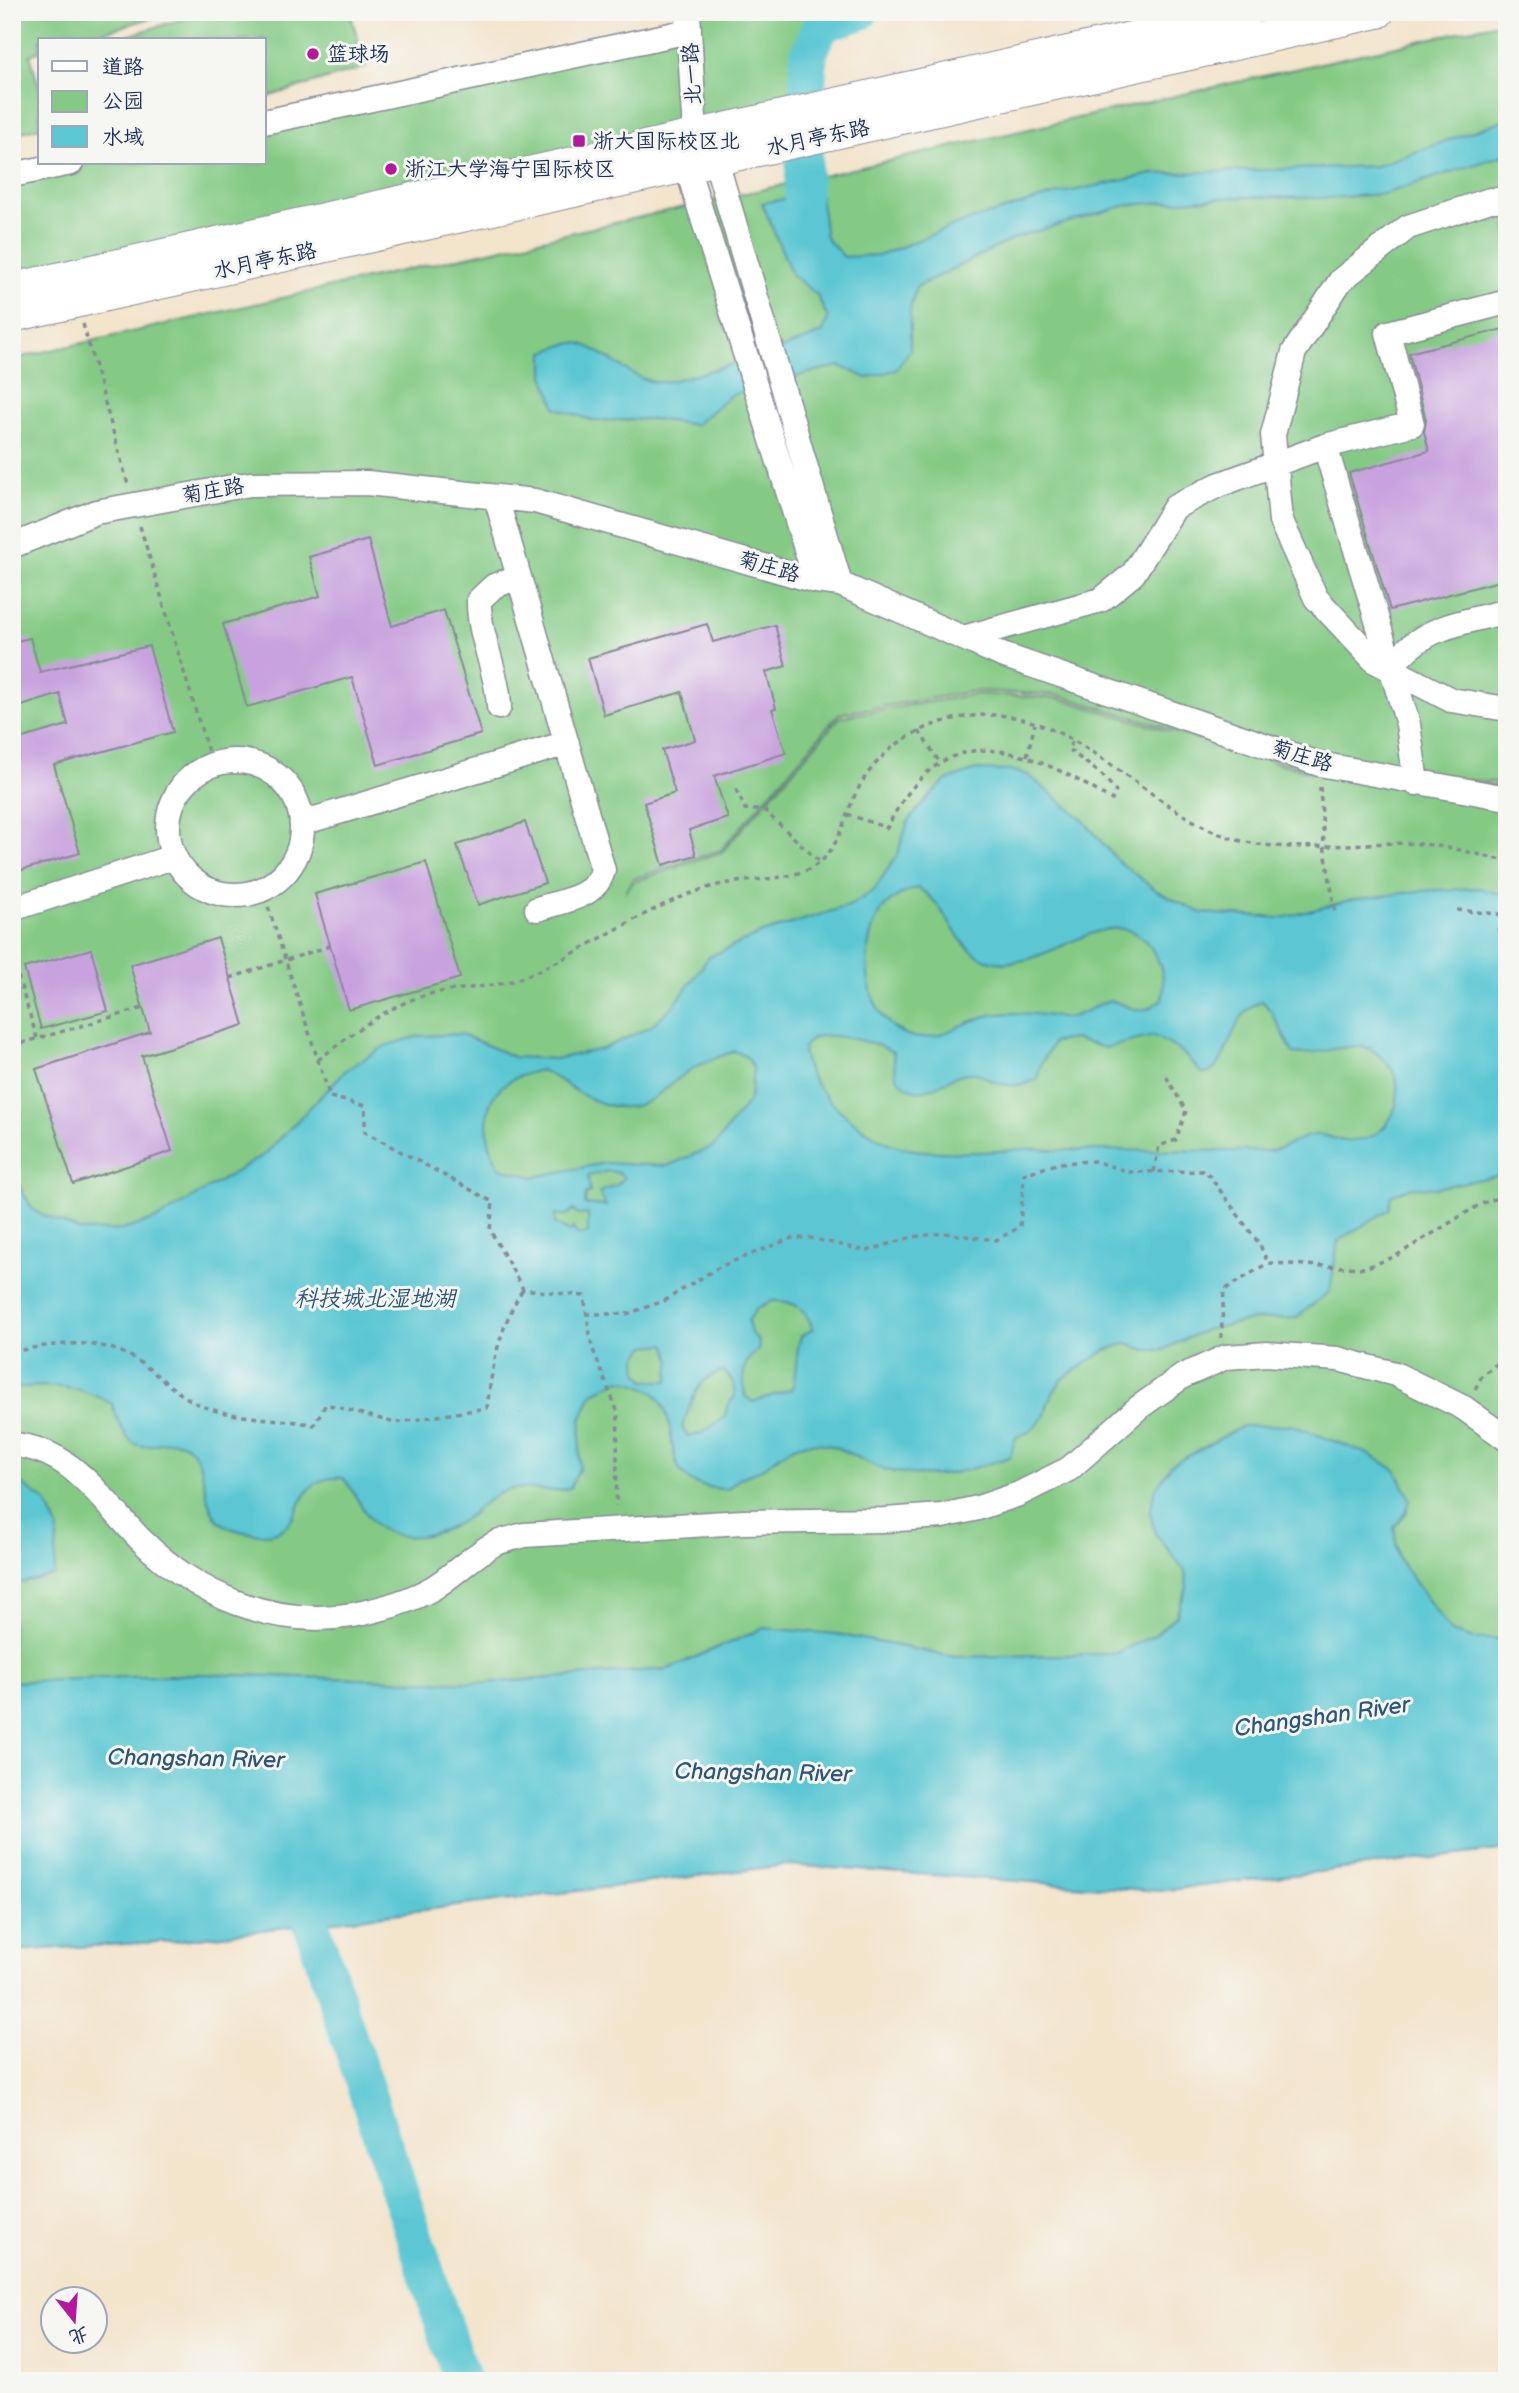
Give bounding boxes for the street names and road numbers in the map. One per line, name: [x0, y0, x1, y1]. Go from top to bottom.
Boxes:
street label: 北一路: [678, 42, 706, 106]
street label: 水月亭东路: [764, 115, 872, 161]
street label: 水月亭东路: [211, 238, 319, 284]
street label: 菊庄路: [180, 473, 246, 509]
street label: 菊庄路: [735, 546, 803, 588]
street label: 菊庄路: [1268, 735, 1336, 777]

